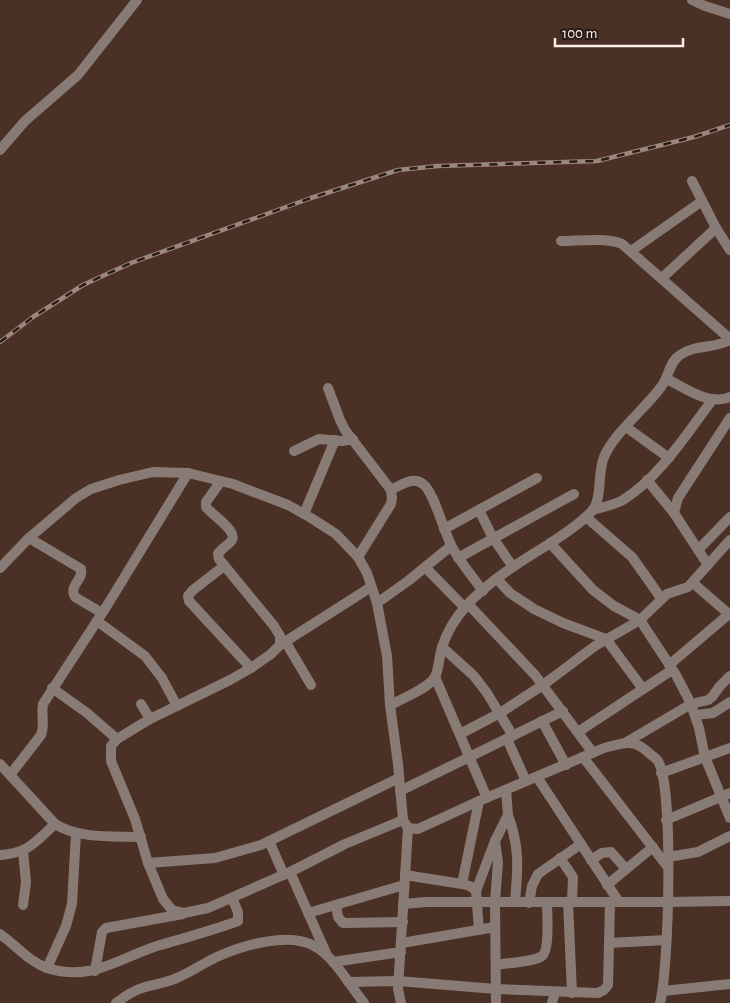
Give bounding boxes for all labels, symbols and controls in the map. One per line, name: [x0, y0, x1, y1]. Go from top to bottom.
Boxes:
scale bar: [555, 15, 682, 47]
text: 100 m: [562, 26, 597, 41]

